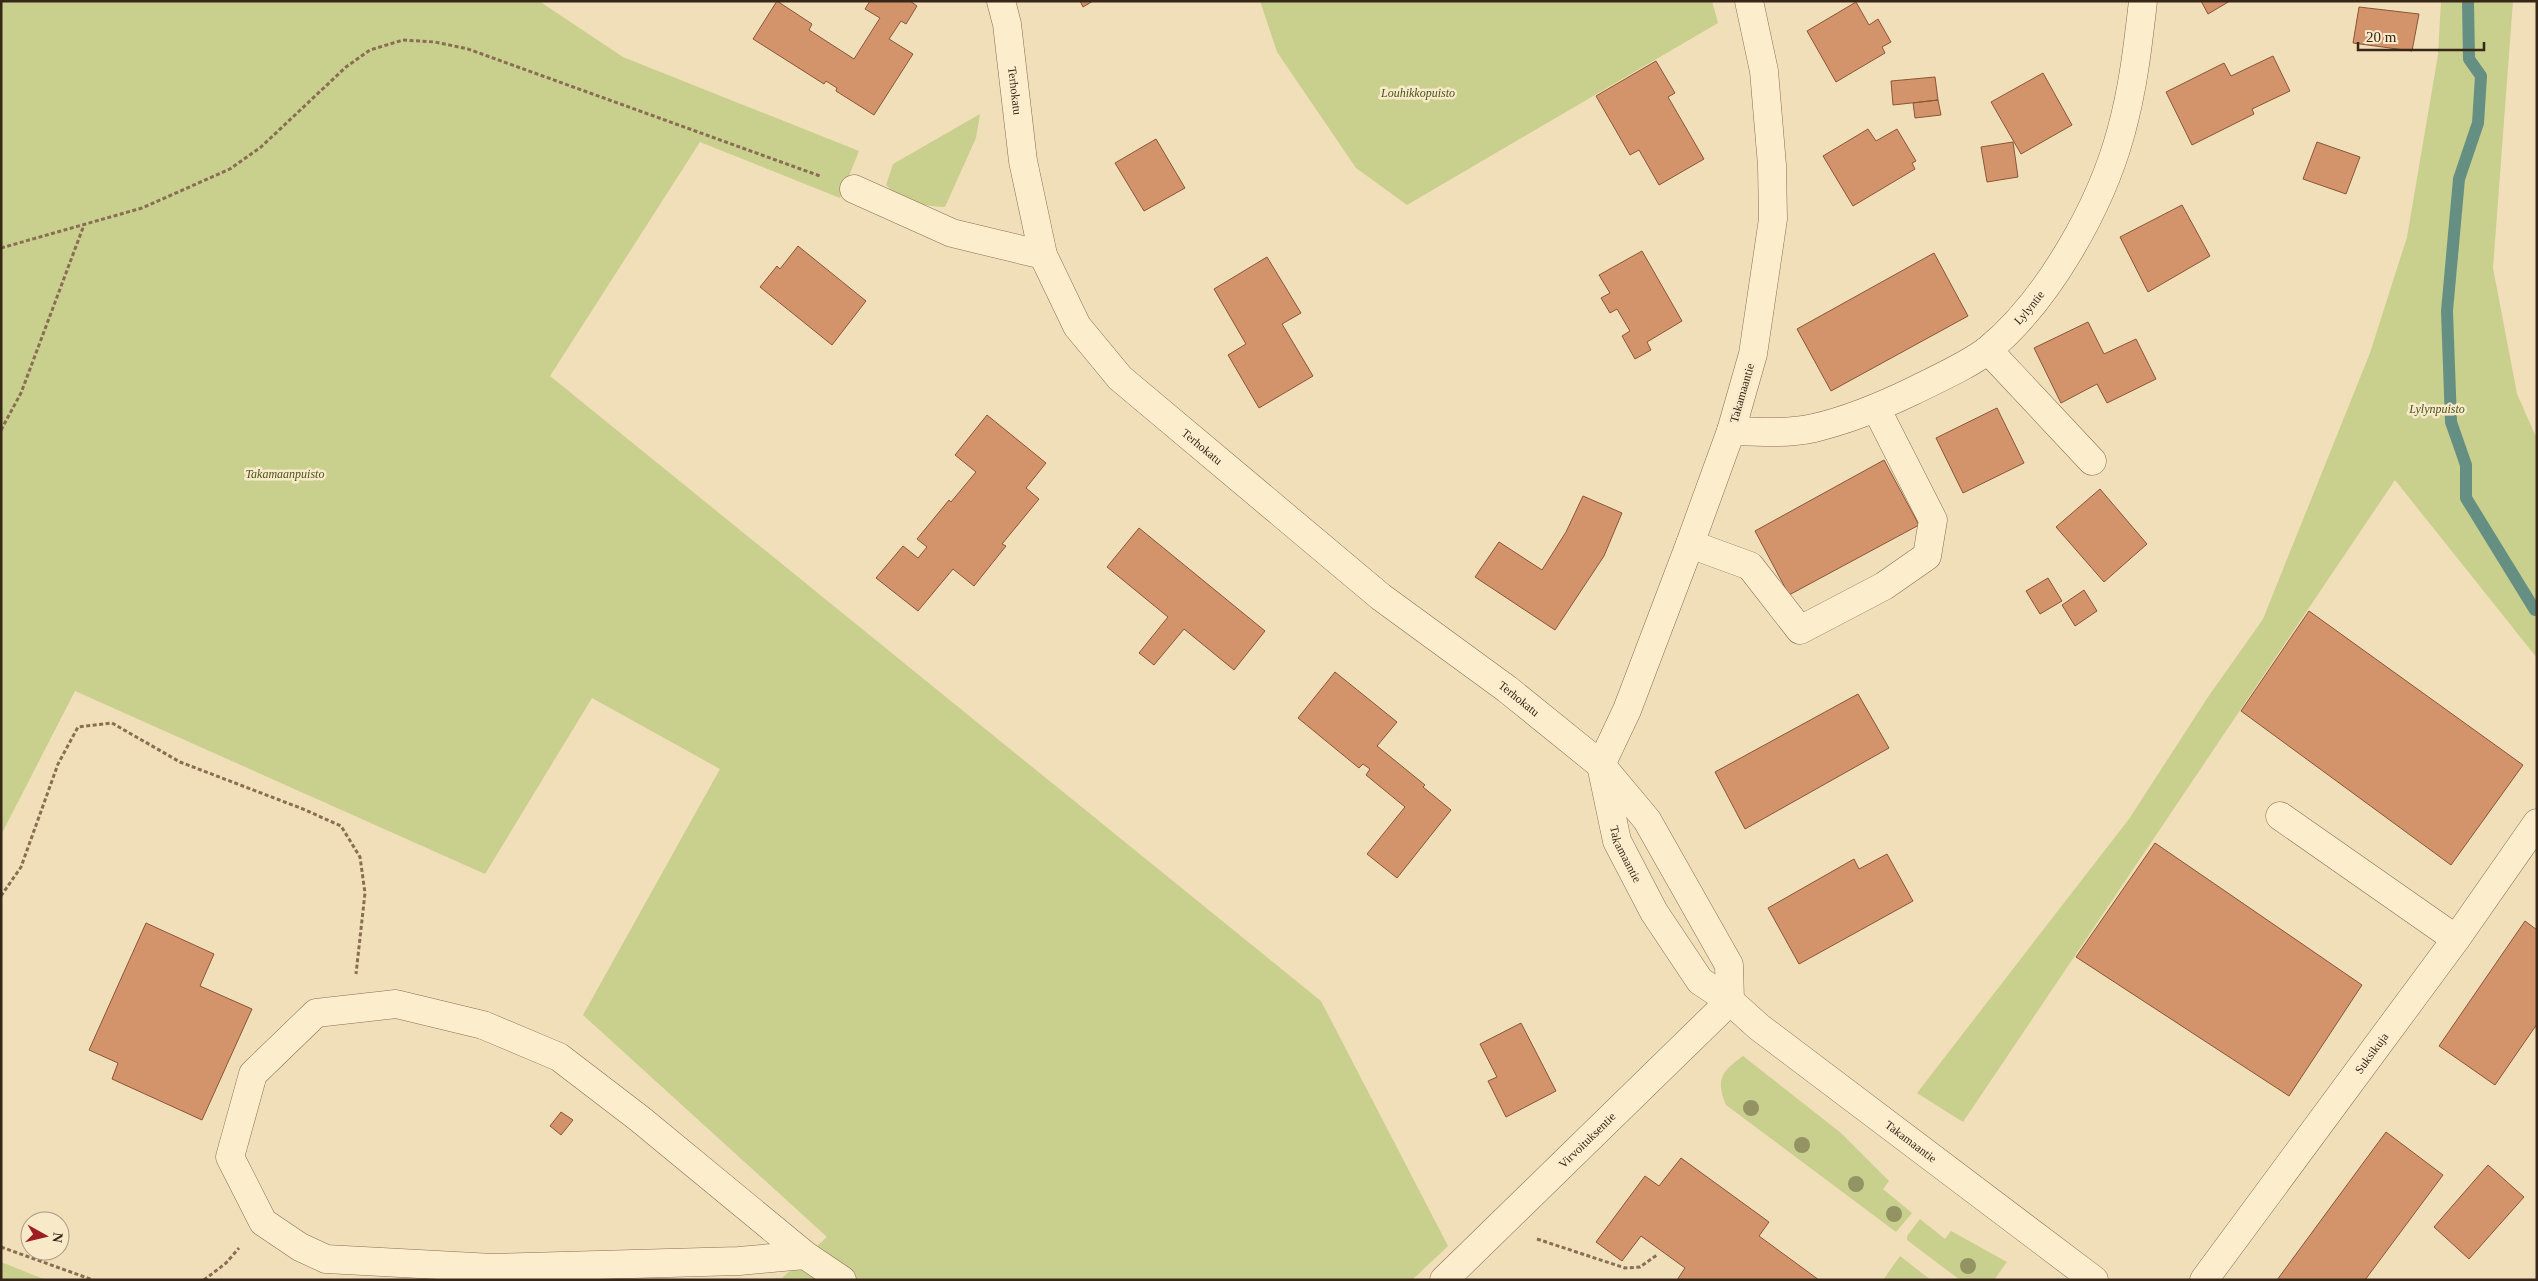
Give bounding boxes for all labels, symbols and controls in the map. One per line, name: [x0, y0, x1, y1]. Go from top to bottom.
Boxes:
scale bar: [2358, 20, 2484, 52]
text: 20 m: [2366, 29, 2397, 45]
street label: Terhokatu: [1005, 66, 1025, 116]
park label: Louhikkopuisto: [1380, 86, 1455, 100]
street label: Lylyntie: [2011, 288, 2047, 328]
street label: Takamaantie: [1727, 362, 1757, 424]
park label: Lylynpuisto: [2408, 402, 2465, 416]
street label: Terhokatu: [1179, 426, 1225, 468]
park label: Takamaanpuisto: [246, 467, 324, 481]
street label: Terhokatu: [1496, 678, 1542, 719]
street label: Takamaantie: [1607, 825, 1644, 885]
street label: Suksikuja: [2352, 1029, 2392, 1076]
street label: Virvoituksentie: [1556, 1109, 1619, 1171]
street label: Takamaantie: [1882, 1118, 1939, 1166]
north arrow: [20, 1211, 70, 1261]
text: N: [49, 1232, 66, 1244]

